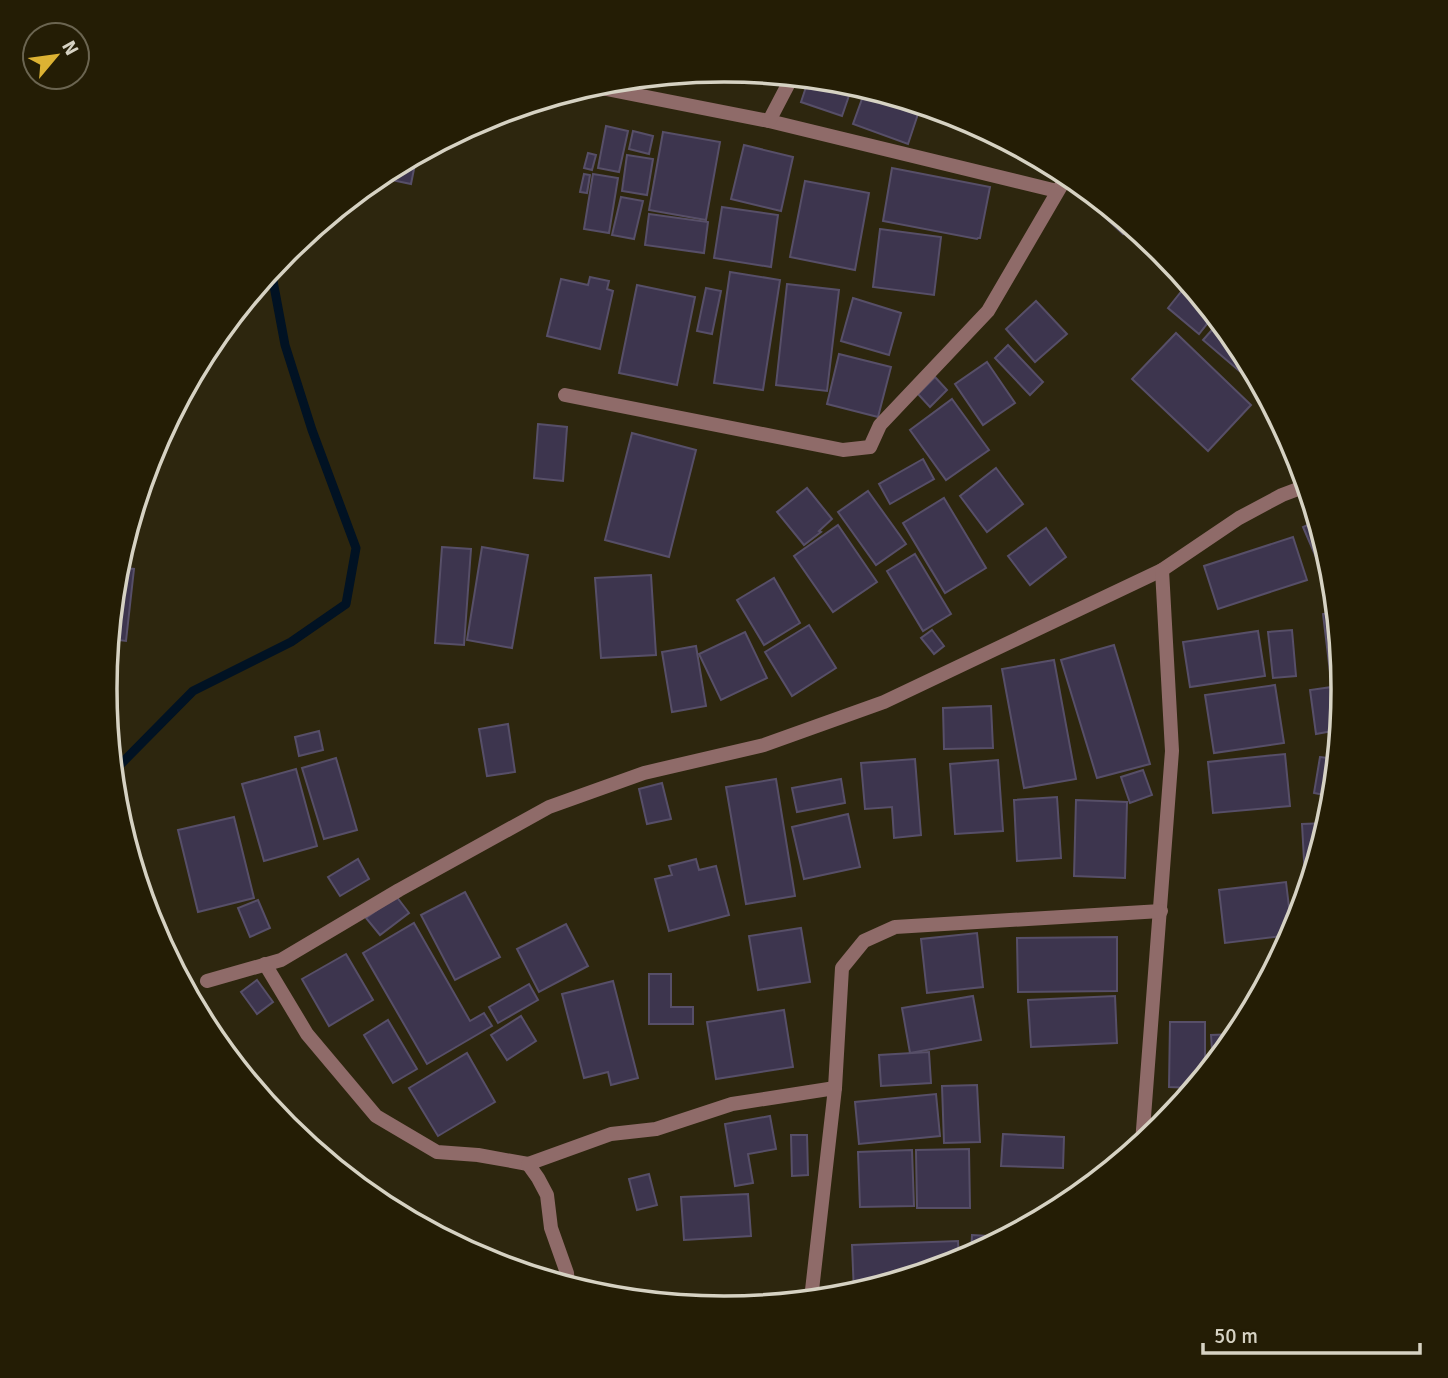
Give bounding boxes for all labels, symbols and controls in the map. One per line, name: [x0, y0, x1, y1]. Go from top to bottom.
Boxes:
north arrow: [21, 21, 91, 91]
text: N: [56, 37, 84, 60]
scale bar: [1203, 1312, 1420, 1356]
text: 50 m: [1214, 1323, 1258, 1349]

